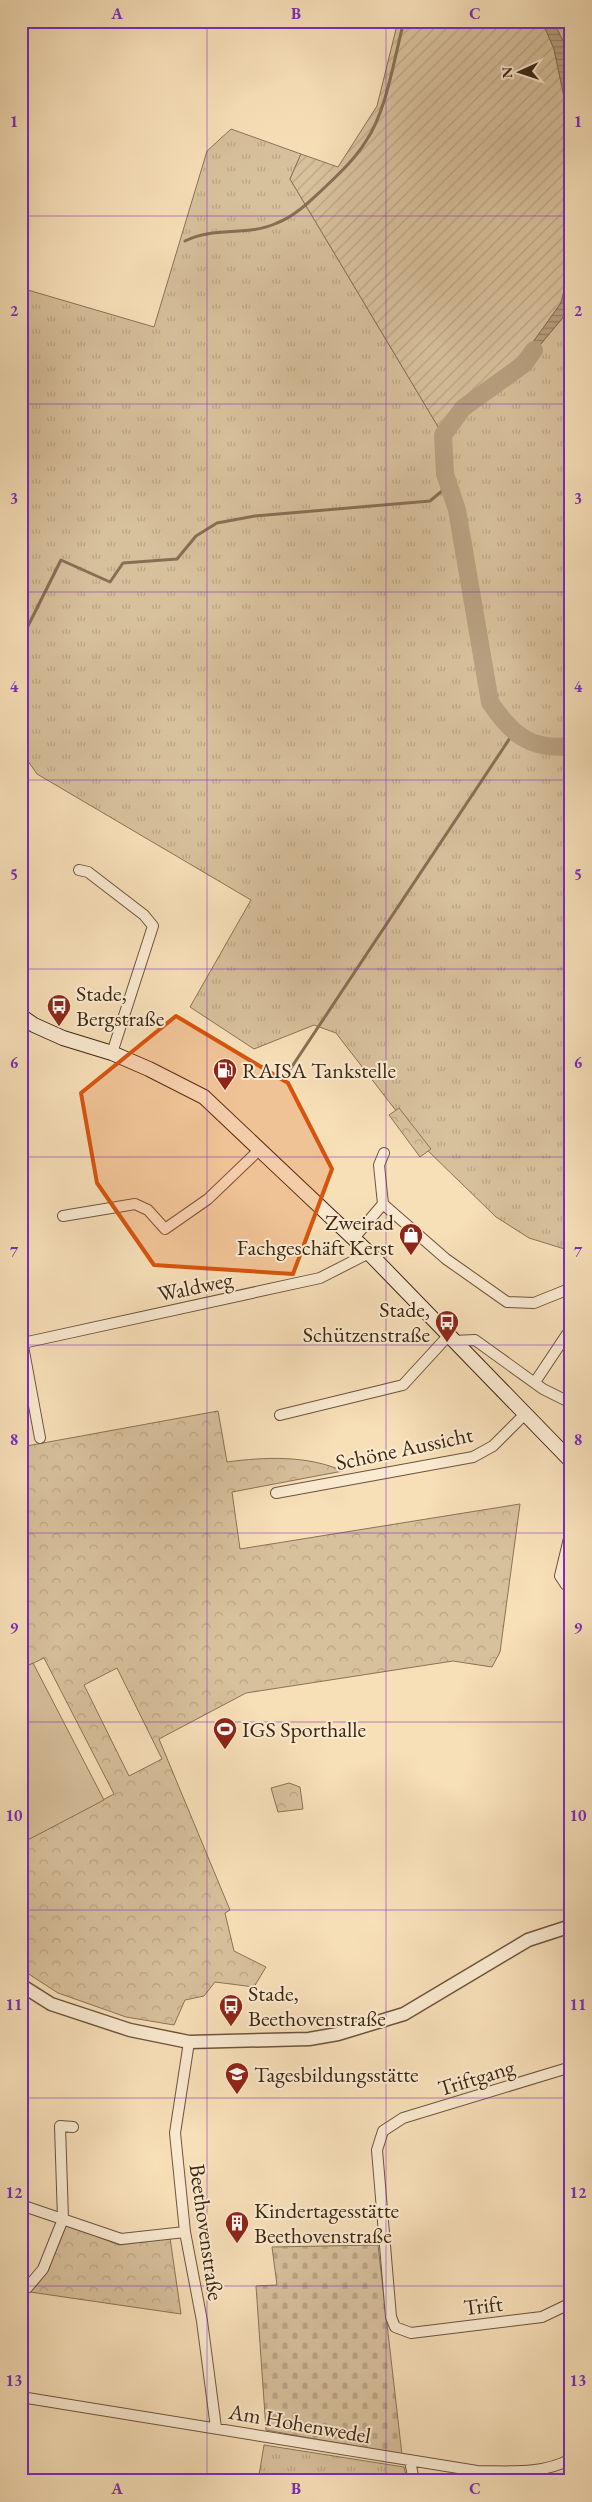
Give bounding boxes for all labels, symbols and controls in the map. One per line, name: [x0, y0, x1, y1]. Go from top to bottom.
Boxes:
text: A: [110, 3, 123, 24]
text: B: [291, 3, 301, 24]
text: C: [469, 3, 481, 24]
north arrow: [494, 48, 544, 98]
text: N: [498, 66, 516, 79]
text: 1: [10, 111, 18, 132]
text: 1: [574, 111, 582, 132]
text: 2: [10, 300, 19, 321]
text: 2: [574, 300, 583, 321]
text: 3: [10, 488, 18, 509]
text: 3: [574, 488, 582, 509]
text: 4: [10, 676, 19, 697]
text: 4: [574, 676, 583, 697]
text: 5: [10, 864, 18, 885]
text: 5: [574, 864, 582, 885]
place label: Stade, Bergstraße: [76, 979, 165, 1033]
bus stop icon: Stade, Bergstraße: [46, 993, 72, 1027]
text: 6: [10, 1052, 19, 1073]
text: 6: [574, 1052, 583, 1073]
place label: RAISA Tankstelle: [242, 1056, 396, 1085]
fuel station icon: RAISA Tankstelle: [212, 1057, 238, 1091]
place label: Zweirad Fachgeschäft Kerst: [237, 1208, 395, 1262]
shop icon: Zweirad Fachgeschäft Kerst: [398, 1222, 424, 1256]
text: 7: [10, 1241, 19, 1262]
text: 7: [574, 1241, 583, 1262]
street label: Waldweg: [155, 1264, 236, 1309]
place label: Stade, Schützenstraße: [303, 1295, 430, 1349]
bus stop icon: Stade, Schützenstraße: [434, 1309, 460, 1343]
street label: Schöne Aussicht: [333, 1420, 475, 1477]
text: 8: [10, 1429, 18, 1450]
text: 8: [574, 1429, 582, 1450]
text: 9: [10, 1617, 19, 1638]
text: 9: [574, 1617, 583, 1638]
place label: IGS Sporthalle: [242, 1715, 367, 1744]
sports icon: IGS Sporthalle: [212, 1716, 238, 1750]
text: 10: [6, 1805, 23, 1826]
text: 10: [570, 1805, 587, 1826]
place label: Stade, Beethovenstraße: [248, 1979, 386, 2033]
bus stop icon: Stade, Beethovenstraße: [218, 1993, 244, 2027]
text: 11: [6, 1994, 22, 2015]
text: 11: [570, 1994, 586, 2015]
street label: Triftgang: [434, 2052, 518, 2103]
place label: Tagesbildungsstätte: [254, 2060, 419, 2089]
school or university icon: Tagesbildungsstätte: [224, 2061, 250, 2095]
street label: Beethovenstraße: [183, 2162, 231, 2303]
text: 12: [6, 2182, 23, 2203]
text: 12: [570, 2182, 587, 2203]
place label: Kindertagesstätte Beethovenstraße: [254, 2196, 400, 2250]
building icon: Kindertagesstätte Beethovenstraße: [224, 2210, 250, 2244]
street label: Trift: [462, 2289, 504, 2322]
text: 13: [6, 2370, 22, 2391]
text: 13: [570, 2370, 586, 2391]
street label: Am Hohenwedel: [226, 2397, 373, 2450]
text: A: [110, 2478, 123, 2499]
text: B: [291, 2478, 301, 2499]
text: C: [469, 2478, 481, 2499]

